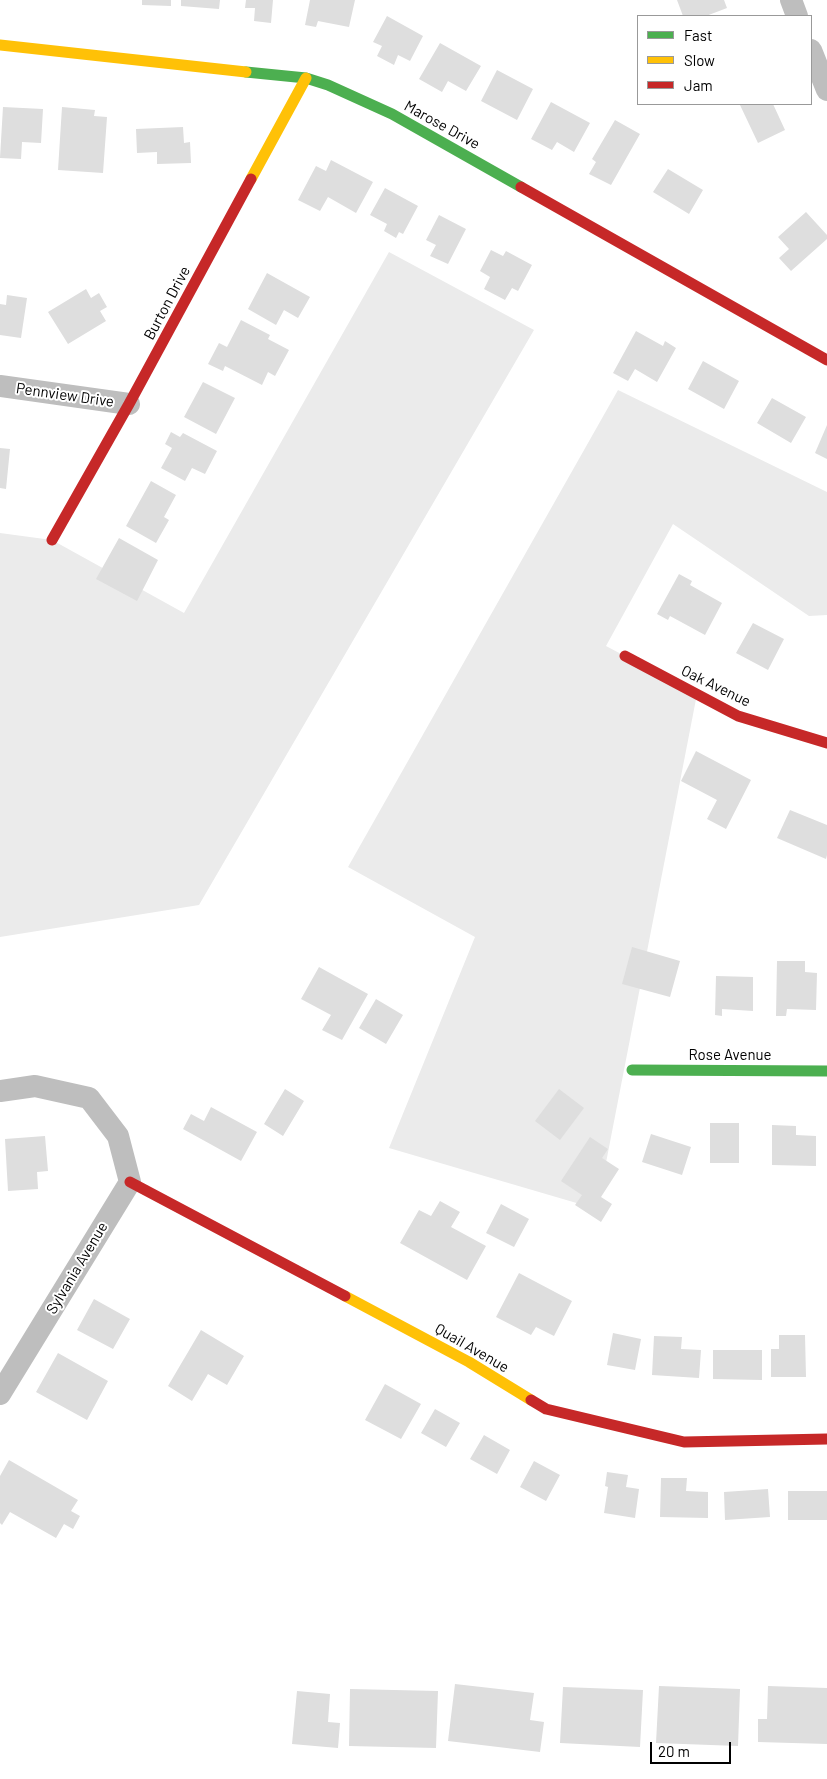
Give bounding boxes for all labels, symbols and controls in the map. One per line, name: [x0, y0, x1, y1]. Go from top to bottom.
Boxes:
legend: [637, 15, 812, 105]
text: Fast: [684, 26, 712, 44]
text: Slow: [684, 51, 715, 69]
text: Jam: [684, 76, 713, 94]
street label: Marose Drive: [401, 97, 483, 153]
street label: Burton Drive: [140, 263, 194, 343]
street label: Pennview Drive: [15, 379, 115, 411]
street label: Oak Avenue: [678, 661, 754, 711]
street label: Rose Avenue: [688, 1046, 772, 1064]
street label: Sylvania Avenue: [43, 1219, 111, 1317]
street label: Quail Avenue: [432, 1320, 512, 1376]
scale bar: [652, 1732, 733, 1764]
text: 20 m: [658, 1742, 690, 1760]

